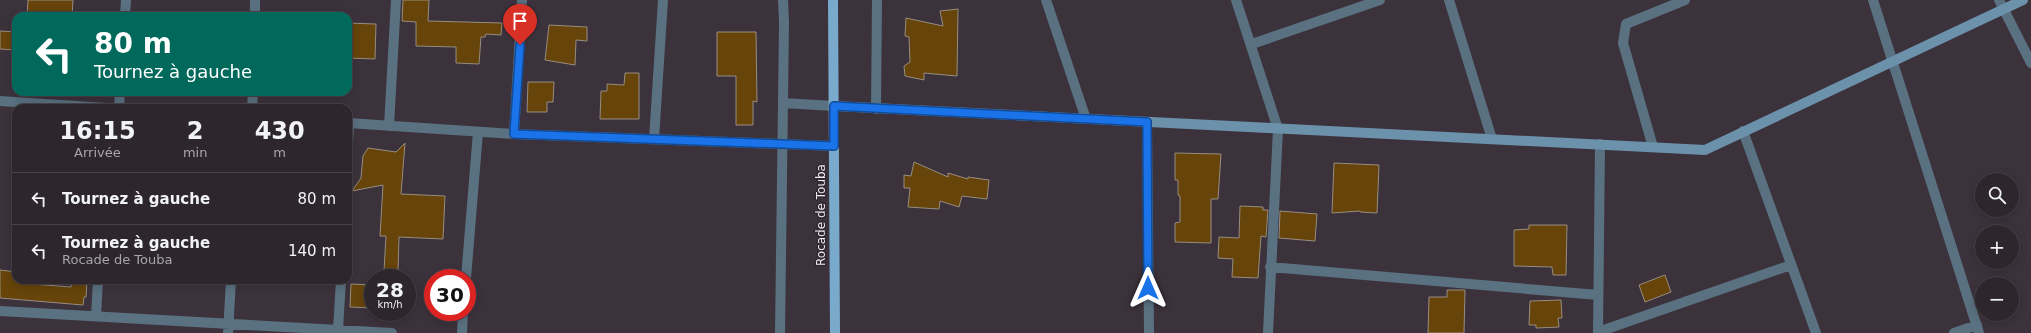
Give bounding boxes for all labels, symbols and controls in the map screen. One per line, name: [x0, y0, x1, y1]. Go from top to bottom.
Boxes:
pin: [503, 4, 537, 45]
icon: arrive: [509, 10, 531, 32]
text: 80 m: [94, 27, 172, 60]
icon: left: [28, 28, 80, 80]
text: Tournez à gauche: [94, 61, 252, 82]
text: 16:15: [59, 117, 136, 145]
text: 2: [187, 117, 203, 145]
text: 430: [255, 117, 305, 145]
text: Arrivée: [74, 145, 121, 160]
text: min: [183, 145, 207, 160]
text: m: [273, 145, 286, 160]
street label: Rocade de Touba: [814, 164, 828, 266]
map controls: [1975, 173, 2019, 321]
button: search: [1975, 173, 2019, 217]
icon: left: [28, 188, 50, 210]
text: Tournez à gauche: [62, 190, 210, 208]
text: 80 m: [298, 190, 336, 208]
button: +: [1975, 225, 2019, 269]
text: Tournez à gauche: [62, 234, 210, 252]
icon: left: [28, 240, 50, 262]
text: 140 m: [288, 242, 336, 260]
text: Rocade de Touba: [62, 252, 172, 267]
position arrow: [1127, 267, 1169, 309]
speed limit sign: 30: [424, 269, 476, 321]
button: −: [1975, 277, 2019, 321]
text: 28: [376, 278, 404, 302]
text: km/h: [377, 299, 403, 310]

